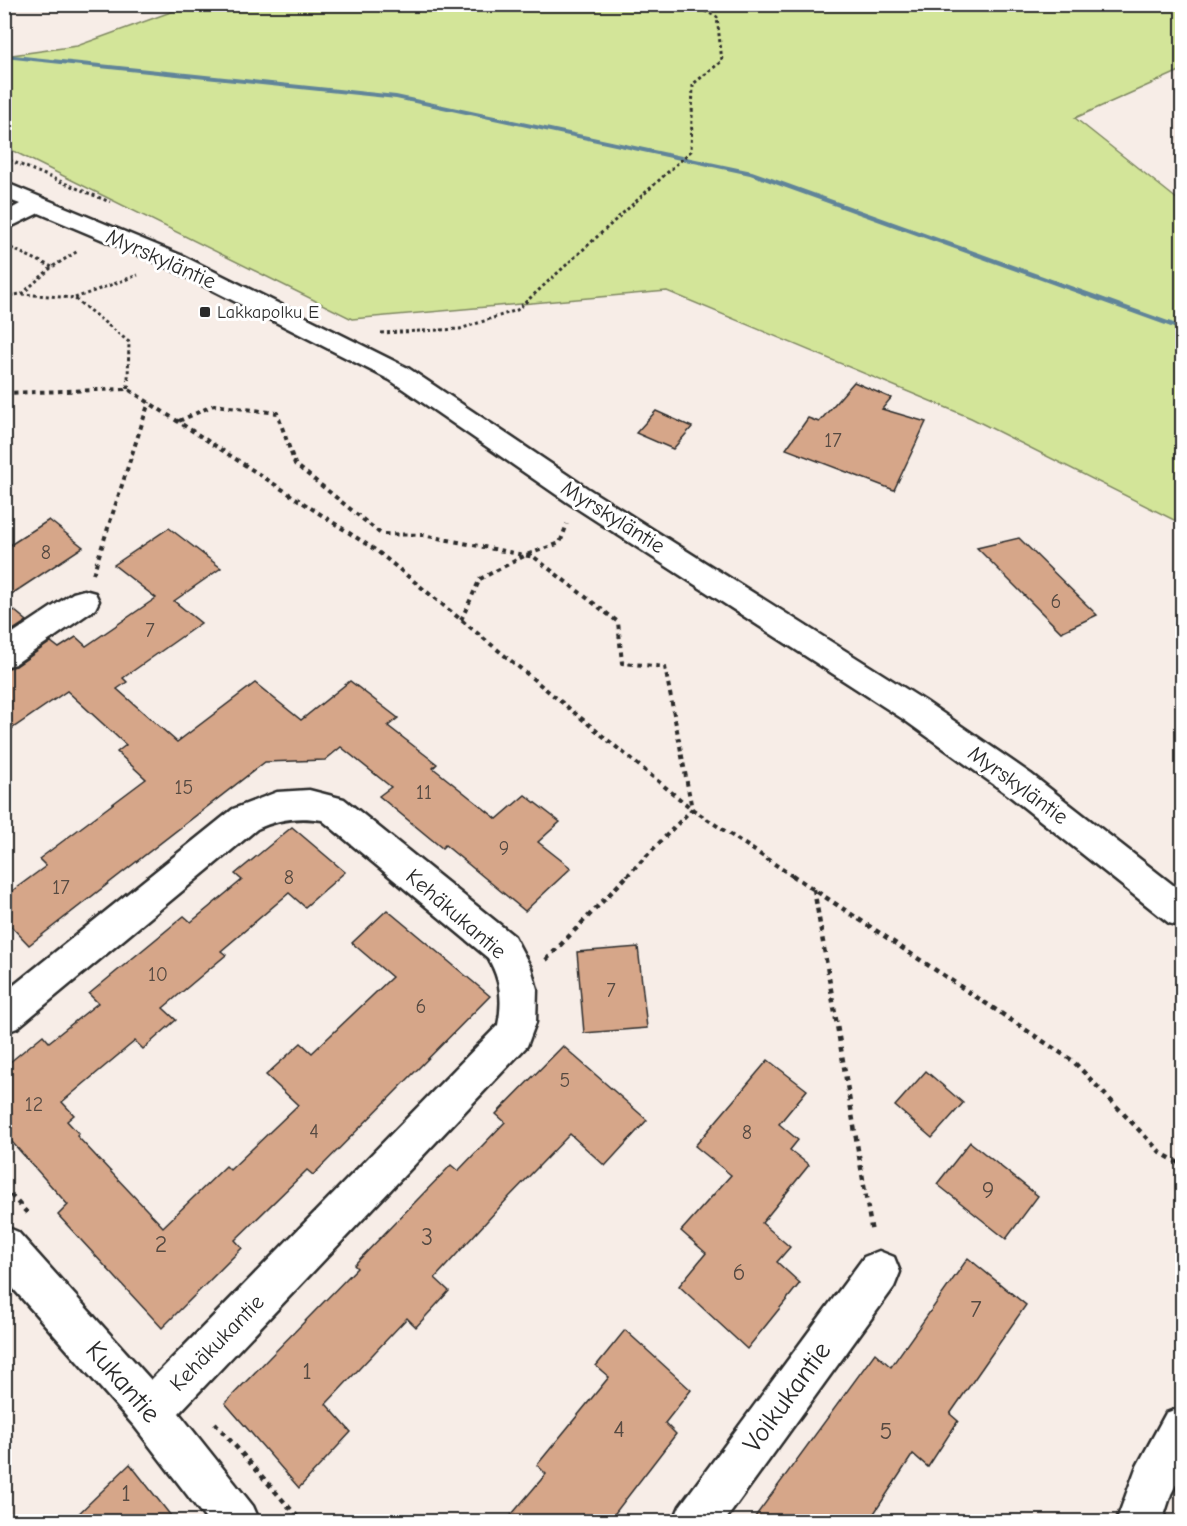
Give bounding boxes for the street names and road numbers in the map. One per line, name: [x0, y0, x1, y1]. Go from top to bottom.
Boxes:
street label: Myrskyläntie: [102, 223, 220, 295]
street label: Myrskyläntie: [556, 475, 670, 559]
street label: Myrskyläntie: [963, 740, 1073, 830]
street label: Kehäkukantie: [401, 863, 511, 965]
street label: Kehäkukantie: [164, 1289, 270, 1397]
street label: Kukantie: [79, 1335, 167, 1429]
street label: Voikukantie: [737, 1336, 837, 1458]

